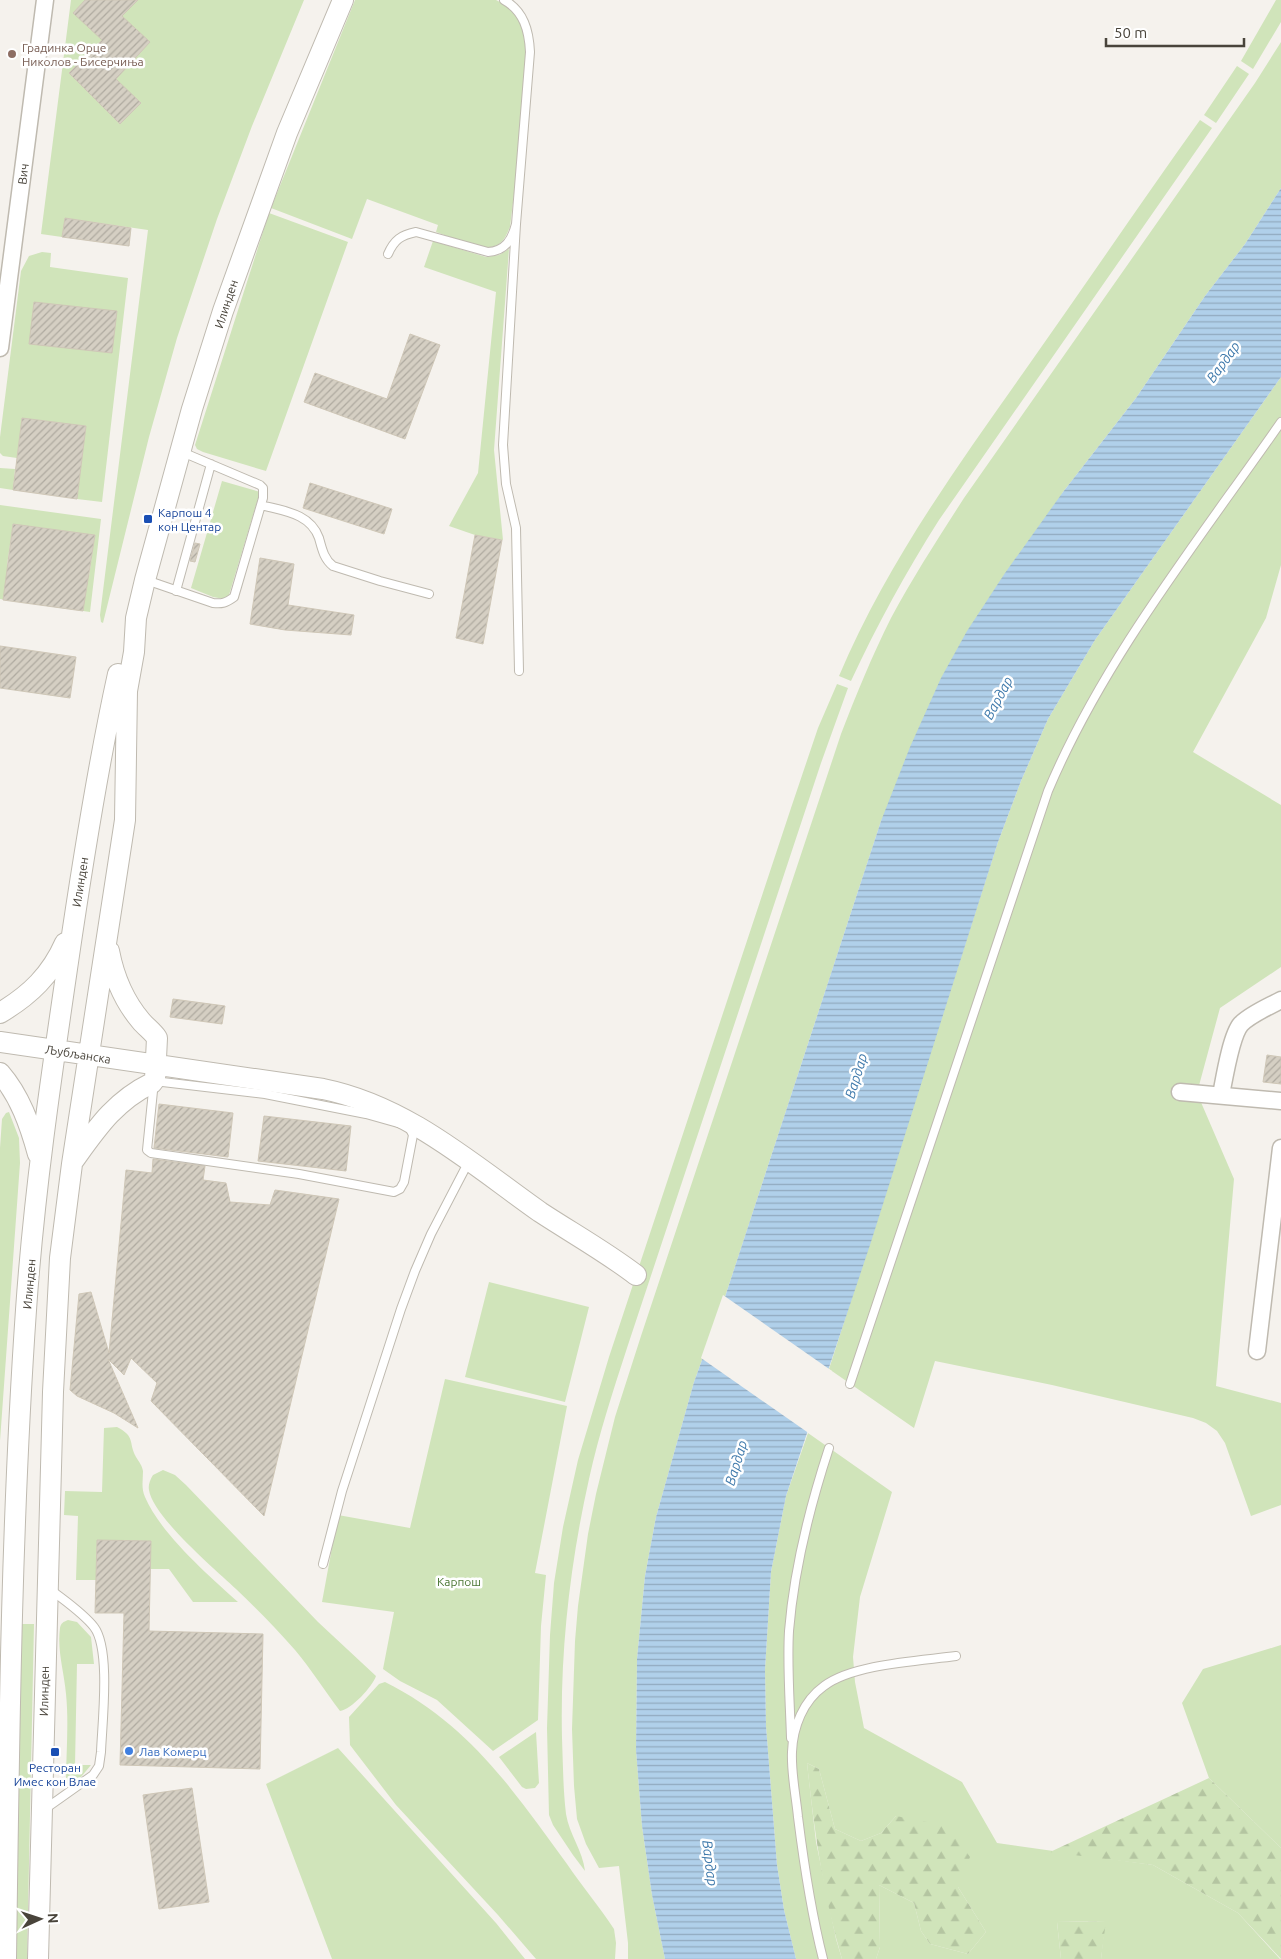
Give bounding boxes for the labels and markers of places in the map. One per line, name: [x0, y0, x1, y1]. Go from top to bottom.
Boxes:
place label: Градинка Орце Николов - Бисерчиња: [22, 41, 144, 68]
marker: Градинка Орце Николов - Бисерчиња: [6, 48, 18, 60]
place label: Карпош 4 кон Центар: [158, 506, 221, 533]
marker: Карпош 4 кон Центар: [142, 513, 154, 525]
marker: Лав Комерц: [123, 1745, 135, 1757]
place label: Лав Комерц: [139, 1745, 206, 1758]
marker: Ресторан Имес кон Влае: [49, 1746, 61, 1758]
place label: Ресторан Имес кон Влае: [14, 1761, 96, 1788]

